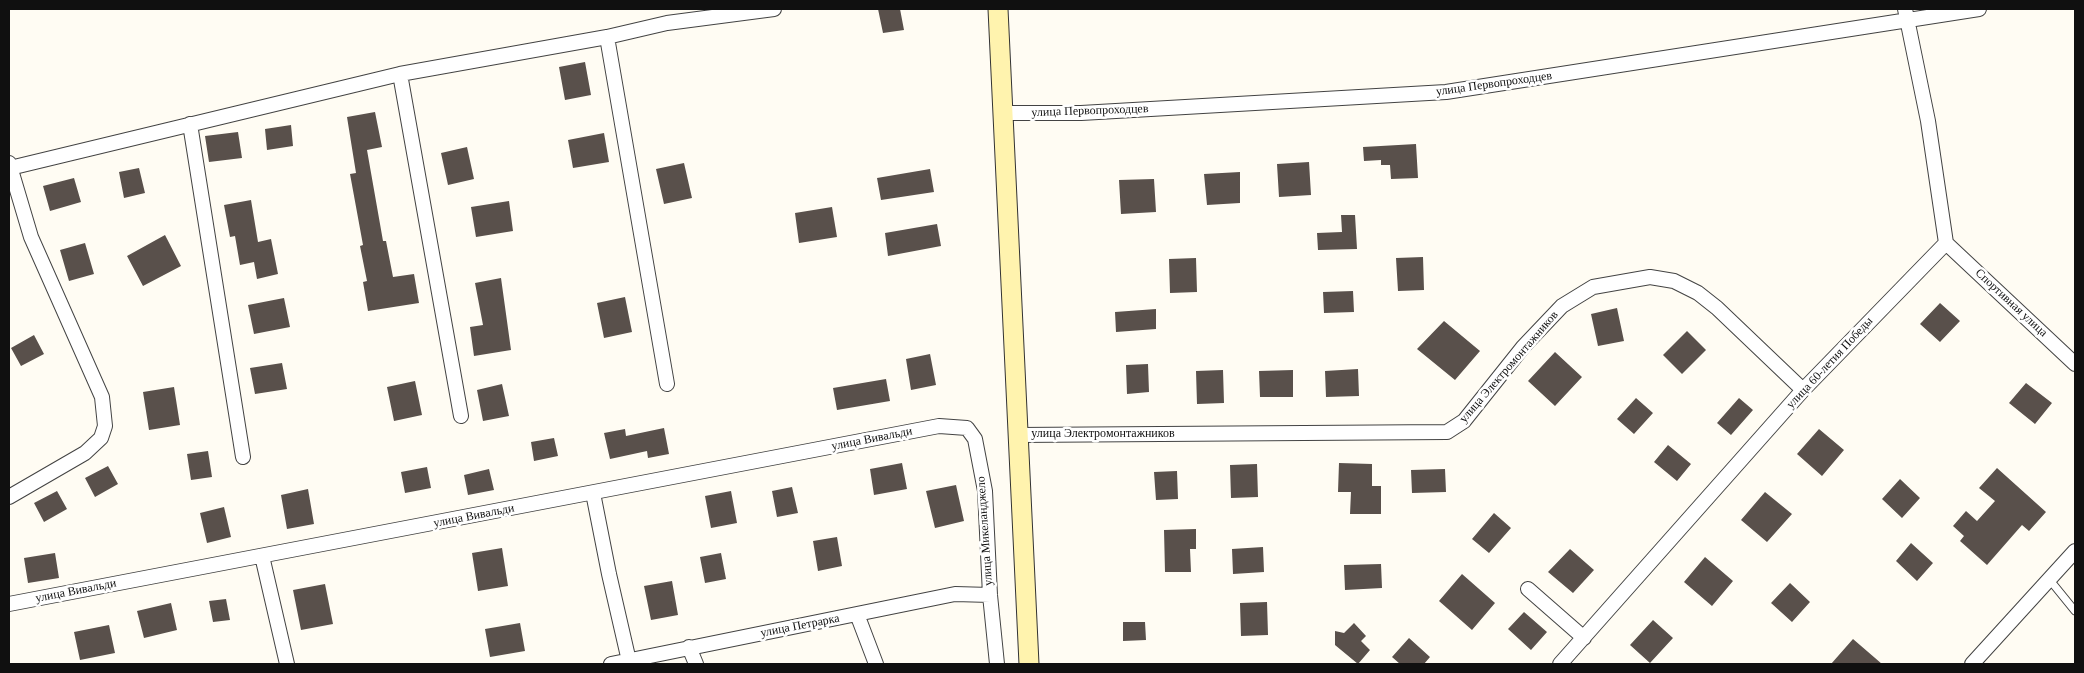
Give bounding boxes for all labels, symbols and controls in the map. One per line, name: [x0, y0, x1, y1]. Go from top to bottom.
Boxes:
street label: улица Первопроходцев: [1435, 69, 1553, 99]
street label: улица Первопроходцев: [1031, 102, 1149, 120]
street label: Спортивная улица: [1972, 266, 2050, 340]
street label: улица Электромонтажников: [1457, 308, 1561, 426]
street label: улица 60-летия Победы: [1784, 314, 1876, 412]
street label: улица Вивальди: [830, 424, 914, 454]
street label: улица Электромонтажников: [1031, 427, 1175, 441]
street label: улица Микеланджело: [974, 476, 996, 586]
street label: улица Вивальди: [432, 501, 516, 531]
street label: улица Вивальди: [34, 576, 118, 606]
street label: улица Петрарка: [759, 611, 841, 641]

